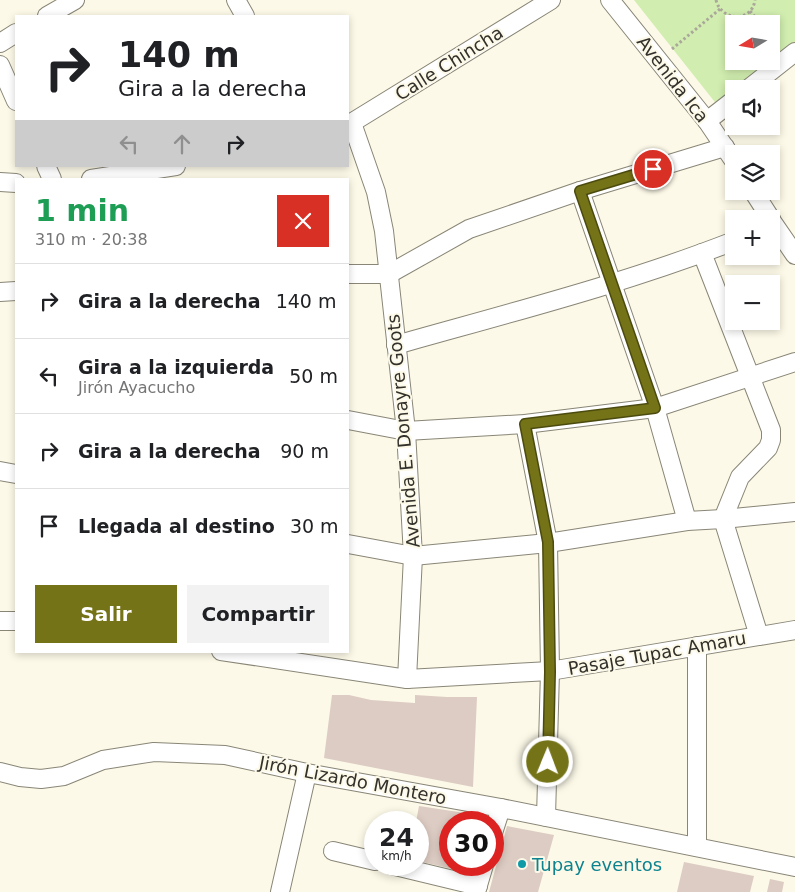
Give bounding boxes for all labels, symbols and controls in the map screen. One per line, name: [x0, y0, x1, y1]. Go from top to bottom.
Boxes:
north arrow: [725, 15, 780, 70]
map controls: [725, 15, 780, 330]
street label: Calle Chincha: [391, 21, 507, 105]
street label: Avenida Ica: [633, 32, 713, 126]
icon: right: [35, 35, 100, 100]
text: 140 m: [118, 35, 240, 75]
text: Gira a la derecha: [118, 76, 307, 101]
button: sound: [725, 80, 780, 135]
icon: left: [115, 130, 143, 158]
icon: ahead: [168, 130, 196, 158]
icon: right: [221, 130, 249, 158]
button: layers: [725, 145, 780, 200]
pin: [632, 148, 674, 190]
icon: arrive: [639, 155, 667, 183]
text: 1 min: [35, 193, 129, 228]
button: close: [277, 195, 329, 247]
button: +: [725, 210, 780, 265]
text: 310 m · 20:38: [35, 230, 148, 249]
button: −: [725, 275, 780, 330]
icon: right: [35, 287, 63, 315]
text: Gira a la derecha: [78, 290, 261, 312]
text: 140 m: [276, 290, 336, 312]
street label: Avenida E. Donayre Goots: [382, 313, 424, 549]
text: Gira a la izquierda: [78, 356, 274, 378]
icon: left: [35, 362, 63, 390]
text: 50 m: [289, 365, 338, 387]
text: Jirón Ayacucho: [78, 378, 195, 397]
icon: right: [35, 437, 63, 465]
text: Gira a la derecha: [78, 440, 261, 462]
text: 90 m: [280, 440, 329, 462]
icon: arrive: [35, 512, 63, 540]
text: Llegada al destino: [78, 515, 275, 537]
text: 30 m: [290, 515, 339, 537]
button: Salir: [35, 585, 177, 643]
button: Compartir: [187, 585, 329, 643]
street label: Pasaje Tupac Amaru: [566, 627, 748, 679]
position arrow: [521, 735, 573, 787]
street label: Jirón Lizardo Montero: [257, 751, 448, 808]
speed limit sign: 30: [439, 811, 504, 876]
text: 24: [379, 823, 414, 852]
text: km/h: [381, 849, 412, 863]
place label: Tupay eventos: [531, 854, 662, 875]
marker: Tupay eventos: [516, 858, 528, 870]

